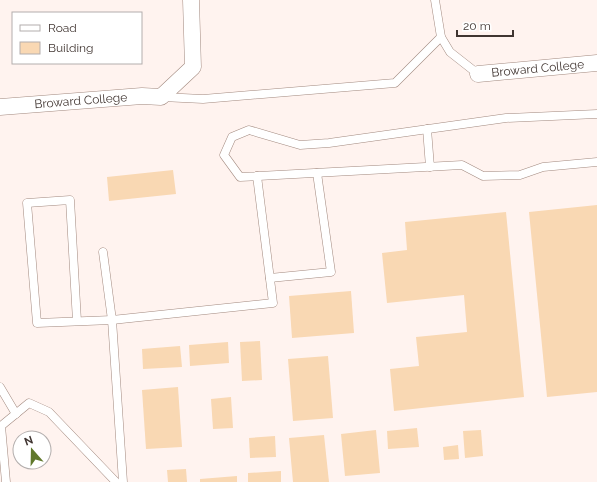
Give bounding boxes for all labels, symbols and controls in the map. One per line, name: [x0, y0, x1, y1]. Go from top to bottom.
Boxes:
legend: [12, 12, 142, 64]
scale bar: [457, 12, 513, 38]
text: 20 m: [463, 19, 491, 33]
text: Road: [48, 21, 77, 35]
text: Building: [48, 41, 94, 55]
street label: Broward College: [491, 57, 585, 80]
street label: Broward College: [34, 90, 128, 111]
north arrow: [12, 430, 52, 470]
text: N: [23, 434, 35, 449]

